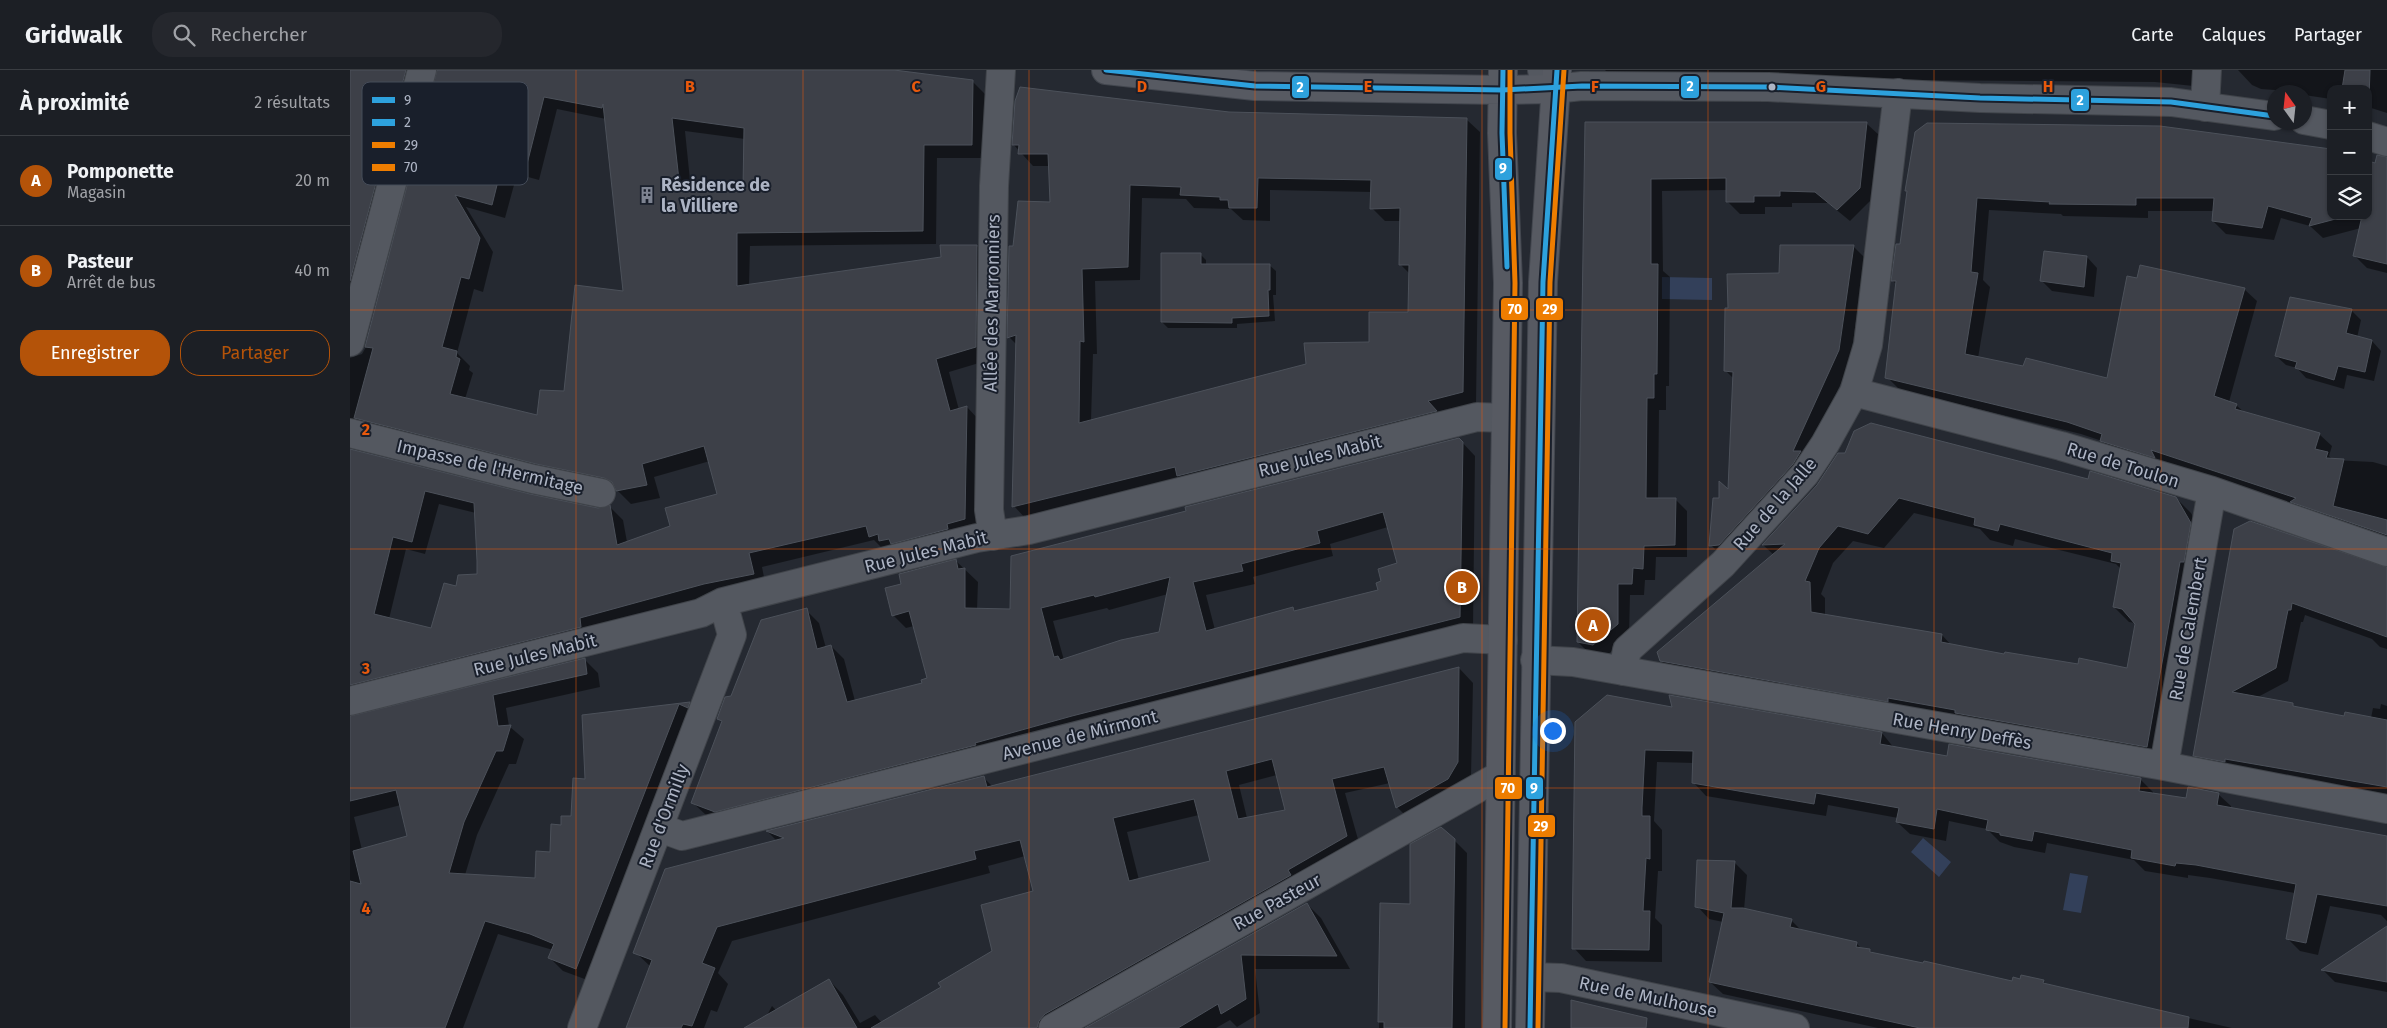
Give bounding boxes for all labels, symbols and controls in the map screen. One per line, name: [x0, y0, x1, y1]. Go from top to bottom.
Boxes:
search box: [152, 12, 502, 57]
text: Gridwalk: [25, 21, 122, 49]
icon: search: [170, 21, 198, 49]
text: Rechercher: [210, 23, 307, 46]
text: Carte: [2131, 24, 2174, 46]
text: Calques: [2202, 24, 2266, 46]
text: Partager: [2294, 24, 2362, 46]
line badge: 2: [1291, 75, 1310, 99]
line badge: 2: [1680, 75, 1700, 99]
text: B: [685, 77, 695, 96]
text: C: [911, 77, 921, 96]
text: D: [1137, 77, 1147, 96]
text: E: [1364, 77, 1372, 96]
text: F: [1591, 77, 1599, 96]
text: G: [1816, 77, 1826, 96]
text: H: [2043, 77, 2053, 96]
text: 2: [1686, 78, 1694, 95]
text: 2: [1296, 79, 1304, 96]
legend: [362, 82, 528, 185]
unlabelled marker: [1767, 82, 1777, 92]
north arrow: [2267, 85, 2312, 130]
map controls: [2327, 85, 2372, 220]
button: +: [2327, 85, 2372, 130]
line badge: 2: [2070, 88, 2090, 112]
text: À proximité: [20, 90, 129, 116]
text: 9: [404, 92, 411, 109]
text: 2: [2076, 92, 2084, 109]
text: 2 résultats: [254, 93, 330, 112]
text: 2: [404, 114, 411, 131]
button: −: [2327, 130, 2372, 175]
text: 29: [404, 137, 418, 154]
line badge: 9: [1494, 157, 1513, 181]
text: 70: [404, 159, 418, 176]
text: Pomponette: [67, 160, 174, 183]
text: 9: [1499, 160, 1507, 177]
text: A: [31, 171, 41, 190]
text: 20 m: [295, 171, 330, 190]
place label: Résidence de la Villiere: [661, 174, 770, 217]
button: layers: [2327, 175, 2372, 220]
text: Magasin: [67, 183, 126, 202]
building icon: Résidence de la Villiere: [637, 185, 657, 205]
street label: Allée des Marronniers: [979, 214, 1005, 392]
text: Pasteur: [67, 250, 133, 273]
text: B: [31, 261, 41, 280]
text: 40 m: [295, 261, 330, 280]
text: Arrêt de bus: [67, 273, 156, 292]
line badge: 70: [1500, 297, 1529, 321]
line badge: 29: [1535, 297, 1564, 321]
text: 70: [1508, 301, 1522, 318]
text: 29: [1543, 301, 1558, 318]
button: Enregistrer: [20, 330, 170, 376]
button: Partager: [180, 330, 330, 376]
text: 2: [362, 420, 370, 439]
street label: Rue Jules Mabit: [1256, 430, 1384, 482]
street label: Impasse de l'Hermitage: [395, 435, 585, 499]
street label: Rue de Toulon: [2064, 437, 2182, 493]
street label: Rue de la Jalle: [1729, 453, 1821, 555]
street label: Rue Jules Mabit: [862, 526, 990, 578]
street label: Rue de Calembert: [2165, 555, 2212, 702]
pin: B: [1446, 568, 1478, 606]
pin: A: [1577, 606, 1609, 644]
street label: Rue Jules Mabit: [471, 629, 599, 681]
text: 3: [361, 659, 370, 678]
street label: Avenue de Mirmont: [1000, 705, 1160, 765]
street label: Rue Henry Deffès: [1891, 708, 2033, 754]
your location: [1540, 718, 1566, 744]
street label: Rue d'Ormilly: [634, 761, 694, 871]
line badge: 70: [1494, 776, 1523, 800]
line badge: 9: [1525, 776, 1544, 800]
text: 70: [1501, 780, 1515, 797]
text: 9: [1530, 780, 1538, 797]
line badge: 29: [1527, 814, 1556, 838]
text: 29: [1534, 818, 1549, 835]
street label: Rue Pasteur: [1229, 869, 1325, 935]
text: 4: [361, 899, 371, 918]
street label: Rue de Mulhouse: [1577, 972, 1719, 1022]

